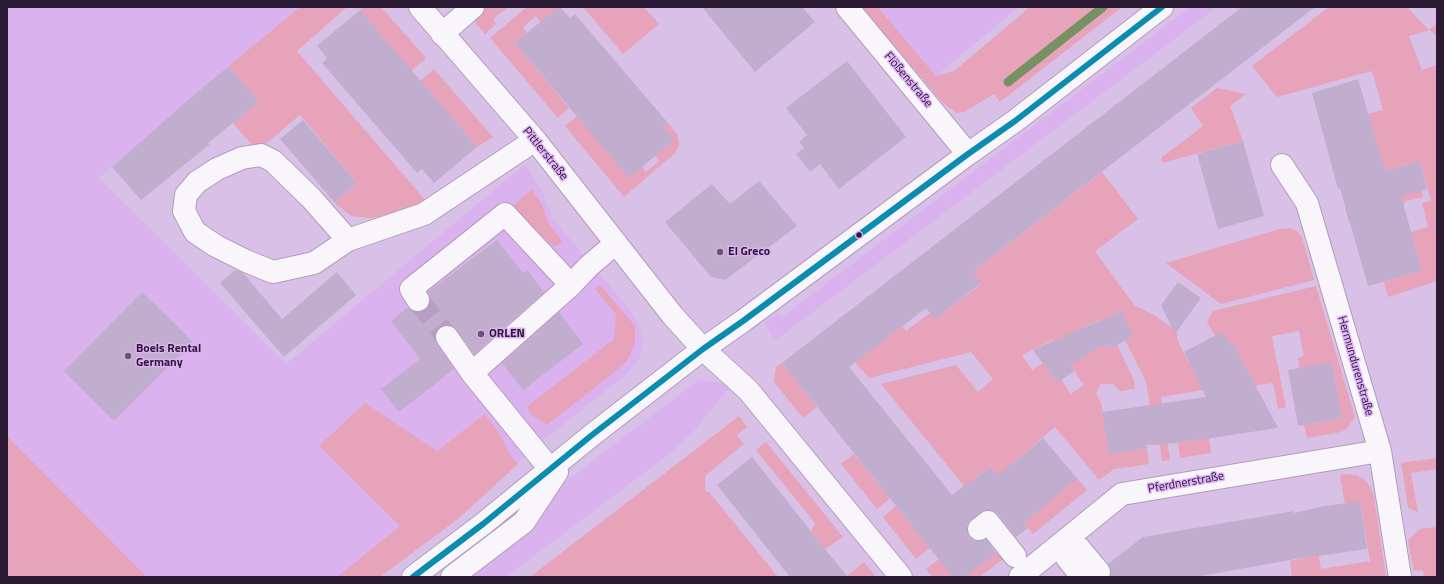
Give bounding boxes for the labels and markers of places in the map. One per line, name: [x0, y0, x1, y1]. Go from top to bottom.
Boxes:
unlabelled marker: [854, 230, 864, 240]
place label: El Greco: [728, 245, 770, 259]
marker: El Greco: [715, 247, 725, 257]
place label: ORLEN: [489, 327, 525, 341]
marker: ORLEN: [476, 329, 486, 339]
place label: Boels Rental Germany: [136, 342, 201, 370]
marker: Boels Rental Germany: [123, 351, 133, 361]

